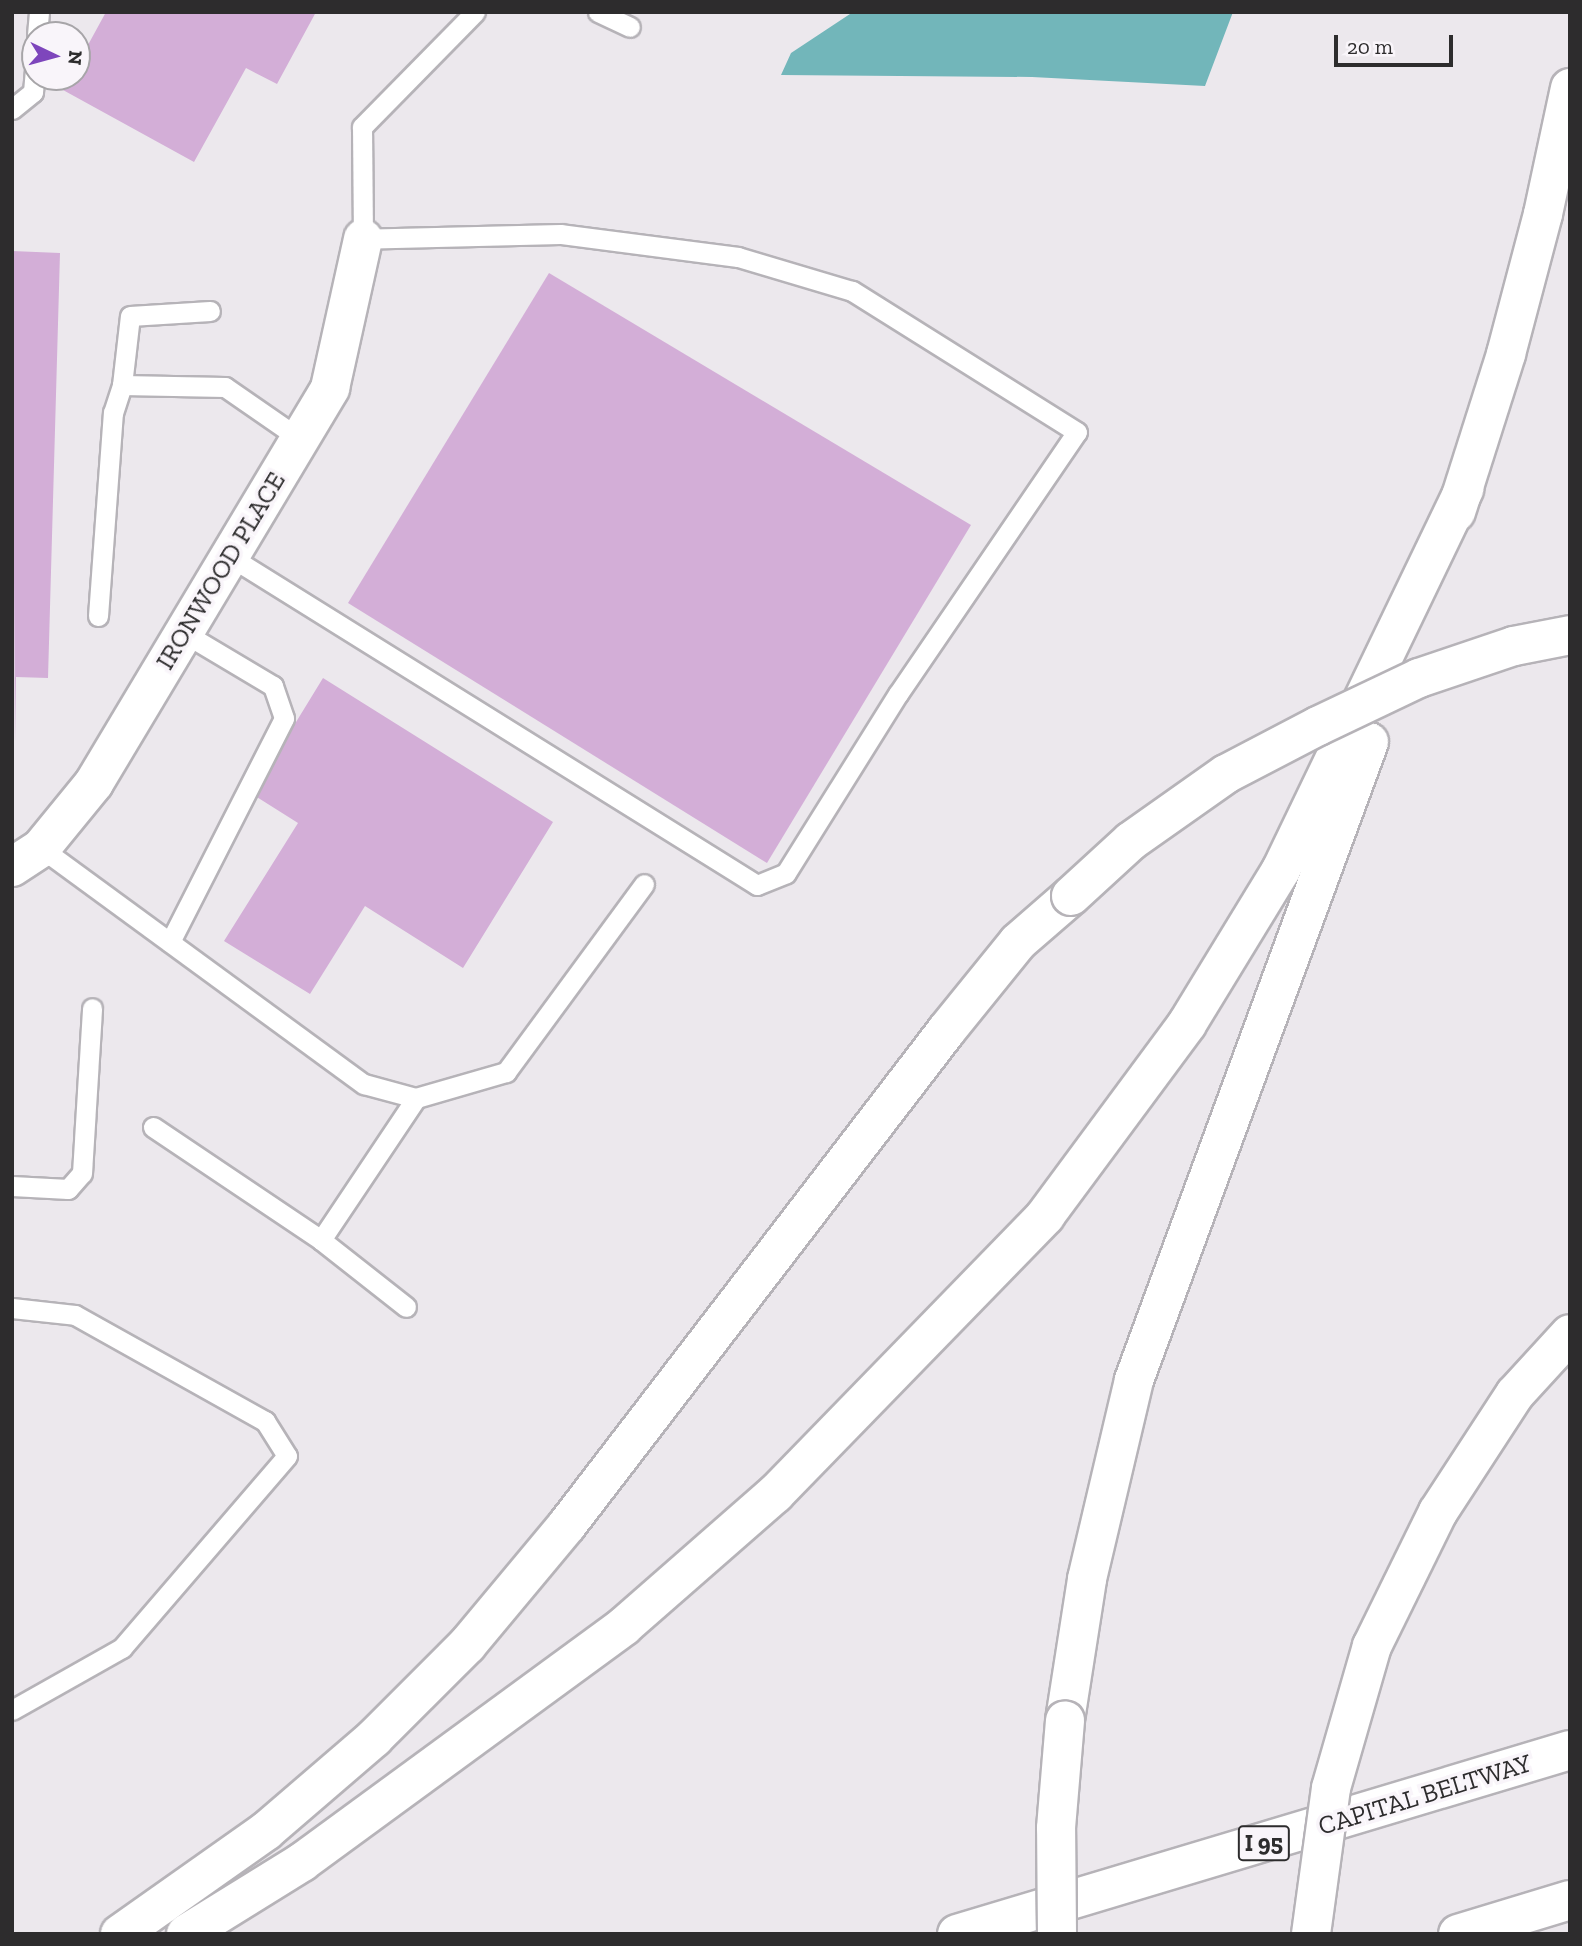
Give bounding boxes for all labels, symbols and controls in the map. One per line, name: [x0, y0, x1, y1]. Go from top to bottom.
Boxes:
north arrow: [21, 21, 91, 91]
scale bar: [1337, 21, 1456, 65]
text: 20 m: [1347, 34, 1393, 59]
text: N: [63, 49, 88, 66]
street label: IRONWOOD PLACE: [150, 467, 292, 675]
street label: CAPITAL BELTWAY: [1314, 1748, 1536, 1842]
road number: I 95: [1238, 1822, 1290, 1864]

